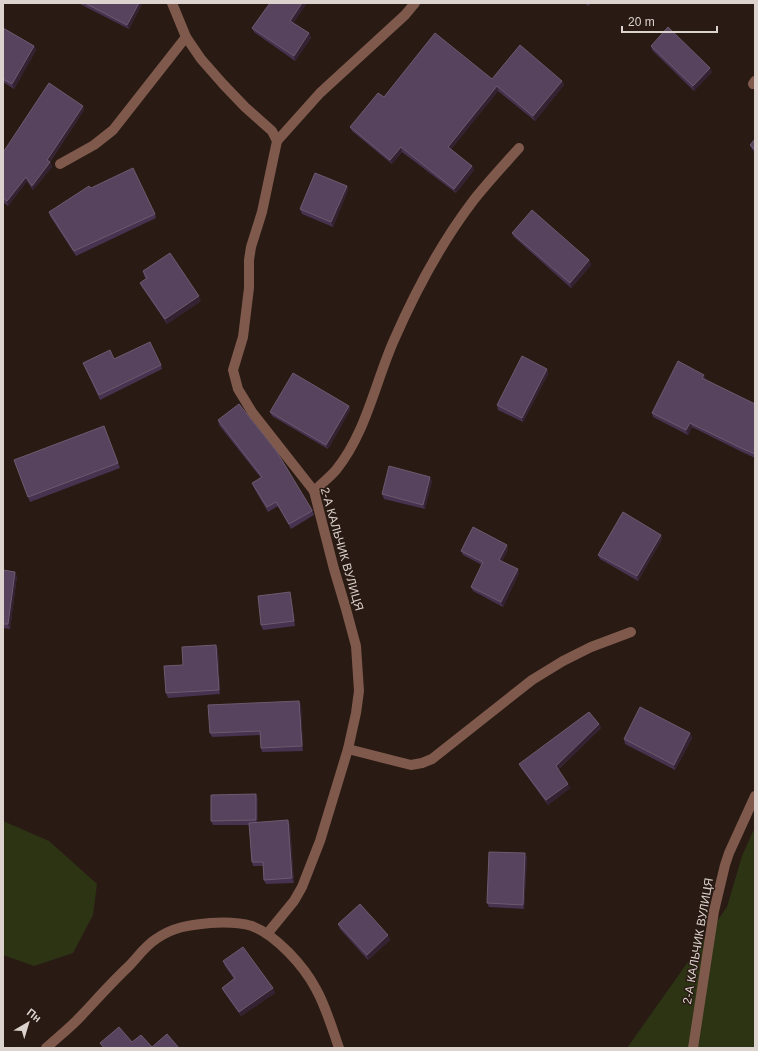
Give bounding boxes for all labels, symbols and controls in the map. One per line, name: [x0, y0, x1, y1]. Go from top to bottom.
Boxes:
scale bar: [622, 8, 717, 34]
text: 20 m: [628, 15, 655, 29]
street label: 2-А КАЛЬЧИК ВУЛИЦЯ: [318, 486, 366, 612]
street label: 2-А КАЛЬЧИК ВУЛИЦЯ: [680, 877, 716, 1005]
north arrow: [8, 1003, 48, 1043]
text: Пн: [25, 1006, 44, 1024]

